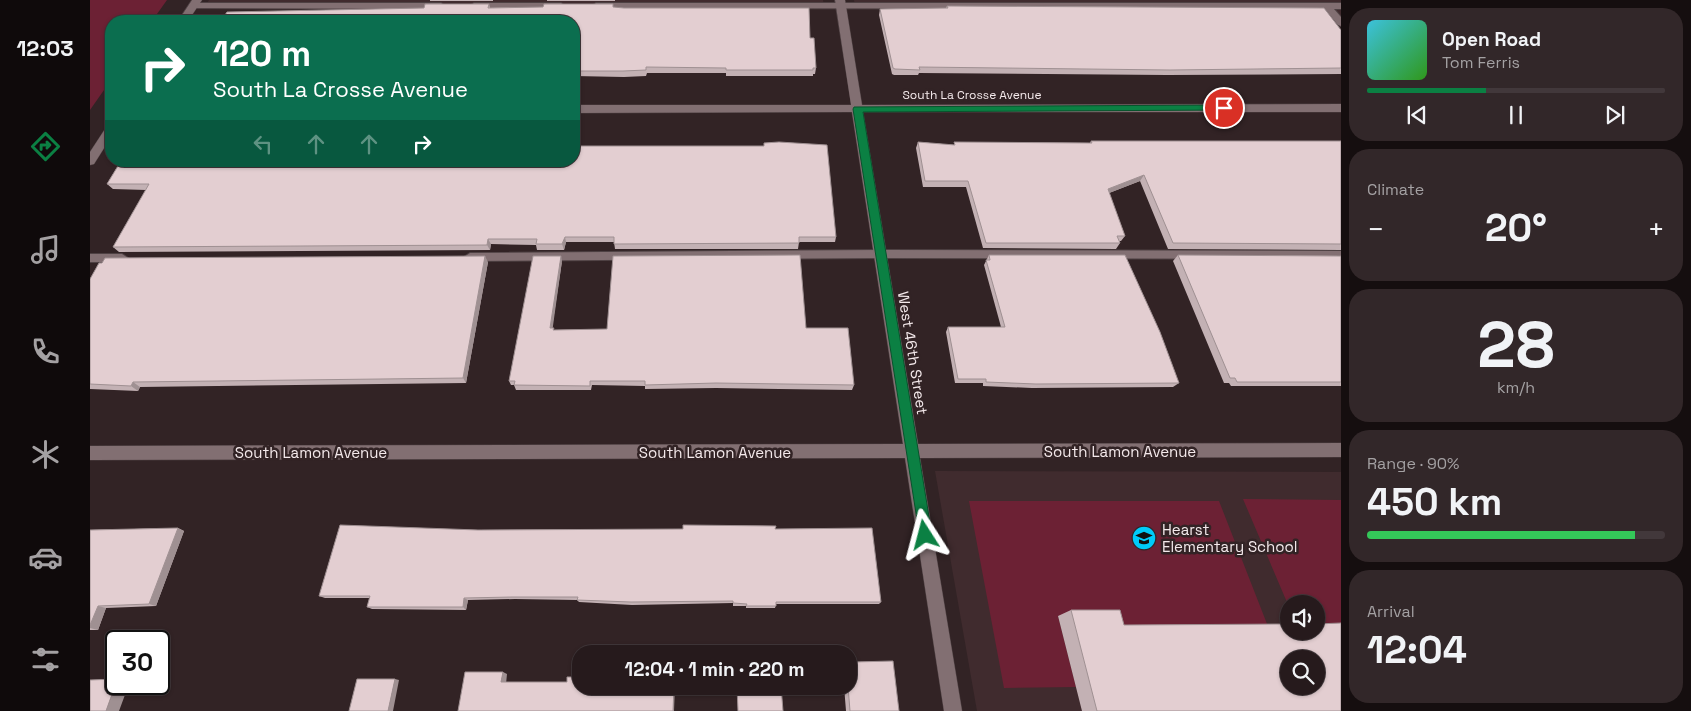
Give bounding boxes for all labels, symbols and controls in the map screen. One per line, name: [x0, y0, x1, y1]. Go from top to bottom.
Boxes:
text: Open Road: [1442, 27, 1541, 52]
text: 120 m: [213, 32, 311, 76]
text: 12:03: [16, 34, 74, 62]
icon: right: [130, 35, 195, 100]
text: Tom Ferris: [1442, 52, 1520, 73]
text: South La Crosse Avenue: [213, 75, 468, 103]
street label: South La Crosse Avenue: [902, 87, 1042, 103]
pin: [1203, 87, 1245, 129]
icon: arrive: [1210, 94, 1238, 122]
icon: previous: [1403, 101, 1431, 129]
icon: pause: [1502, 101, 1530, 129]
icon: next: [1601, 101, 1629, 129]
icon: directions: [28, 129, 63, 164]
icon: left: [249, 130, 277, 158]
icon: ahead: [302, 130, 330, 158]
icon: ahead: [355, 130, 383, 158]
icon: right: [408, 130, 436, 158]
text: Climate: [1367, 179, 1424, 200]
text: 20°: [1485, 204, 1547, 252]
text: −: [1367, 211, 1384, 247]
text: +: [1648, 211, 1665, 247]
icon: music: [28, 232, 63, 267]
street label: West 46th Street: [894, 290, 932, 416]
text: 28: [1477, 303, 1555, 386]
icon: phone: [28, 334, 63, 369]
text: km/h: [1497, 377, 1535, 398]
icon: climate: [28, 437, 63, 472]
street label: South Lamon Avenue: [1044, 442, 1196, 461]
street label: South Lamon Avenue: [235, 443, 387, 462]
street label: South Lamon Avenue: [639, 443, 791, 462]
text: Range · 90%: [1367, 453, 1459, 474]
text: 450 km: [1367, 478, 1502, 526]
position arrow: [898, 508, 950, 560]
place label: Hearst Elementary School: [1162, 520, 1298, 556]
school or university icon: Hearst Elementary School: [1131, 525, 1157, 551]
icon: car: [28, 540, 63, 575]
map controls: [1280, 595, 1325, 695]
button: sound: [1280, 595, 1325, 640]
text: Arrival: [1367, 601, 1415, 622]
text: 12:04: [1367, 626, 1467, 674]
speed limit sign: 30: [105, 630, 170, 695]
icon: filters: [28, 642, 63, 677]
button: search: [1280, 650, 1325, 695]
text: 12:04 · 1 min · 220 m: [625, 657, 804, 682]

